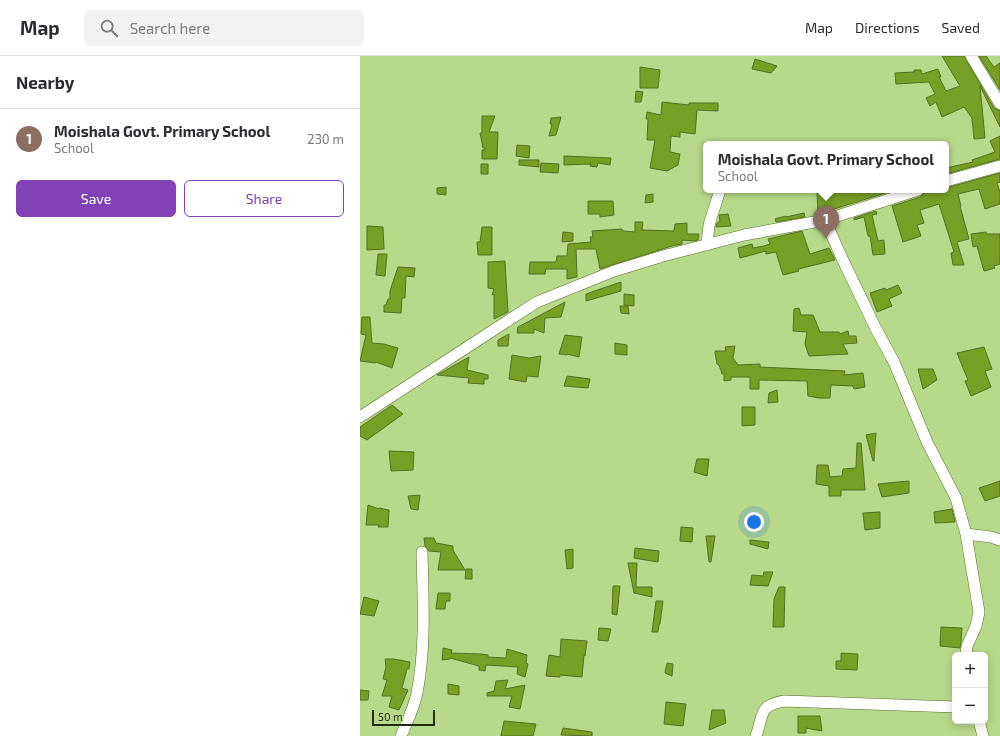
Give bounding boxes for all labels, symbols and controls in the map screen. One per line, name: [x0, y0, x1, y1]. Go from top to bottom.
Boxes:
search box: [84, 10, 364, 46]
text: Map: [20, 16, 60, 39]
icon: search: [98, 17, 120, 39]
text: Search here: [130, 19, 210, 37]
text: Map: [805, 19, 833, 36]
text: Directions: [855, 19, 920, 36]
text: Saved: [942, 19, 980, 36]
text: Nearby: [16, 72, 74, 92]
text: Moishala Govt. Primary School: [54, 122, 270, 140]
text: 1: [26, 131, 32, 147]
text: 230 m: [307, 131, 344, 147]
text: School: [54, 140, 94, 156]
popup: [703, 141, 949, 193]
text: Moishala Govt. Primary School: [718, 150, 934, 168]
text: School: [718, 168, 758, 184]
button: Save: [16, 180, 176, 217]
button: Share: [184, 180, 344, 217]
pin: 1: [813, 206, 839, 239]
your location: [744, 512, 764, 532]
map controls: [952, 652, 988, 724]
button: +: [952, 652, 988, 688]
button: −: [952, 688, 988, 724]
scale bar: [372, 708, 435, 727]
text: 50 m: [378, 710, 403, 723]

